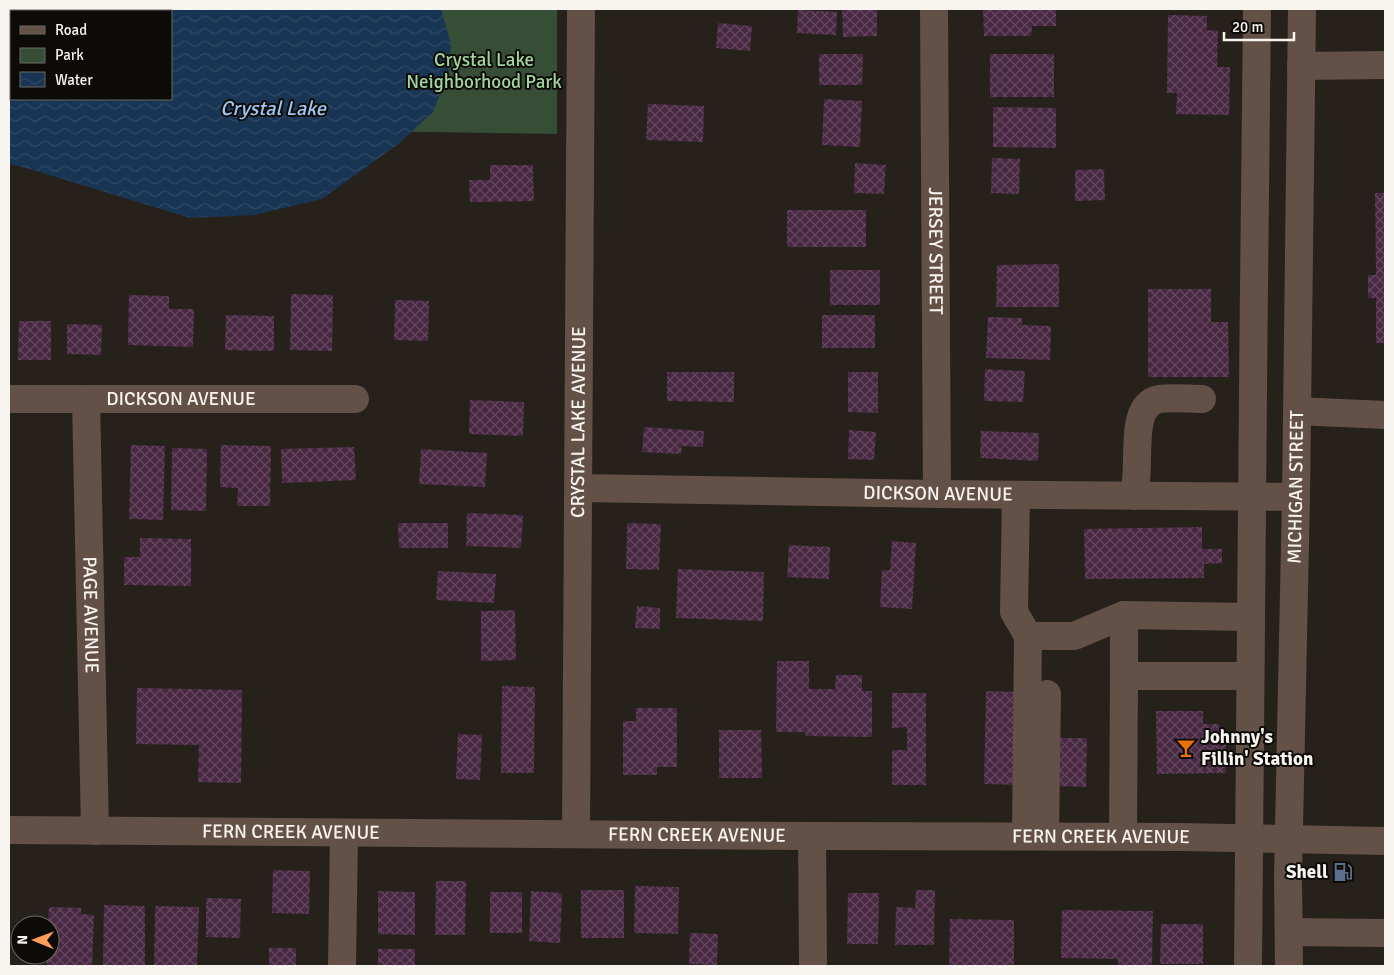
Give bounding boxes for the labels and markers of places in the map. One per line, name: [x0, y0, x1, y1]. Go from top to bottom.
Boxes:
place label: Johnny's Fillin' Station: [1201, 725, 1313, 771]
bar icon: Johnny's Fillin' Station: [1175, 737, 1197, 759]
place label: Shell: [1286, 860, 1328, 884]
fuel station icon: Shell: [1332, 861, 1354, 883]

